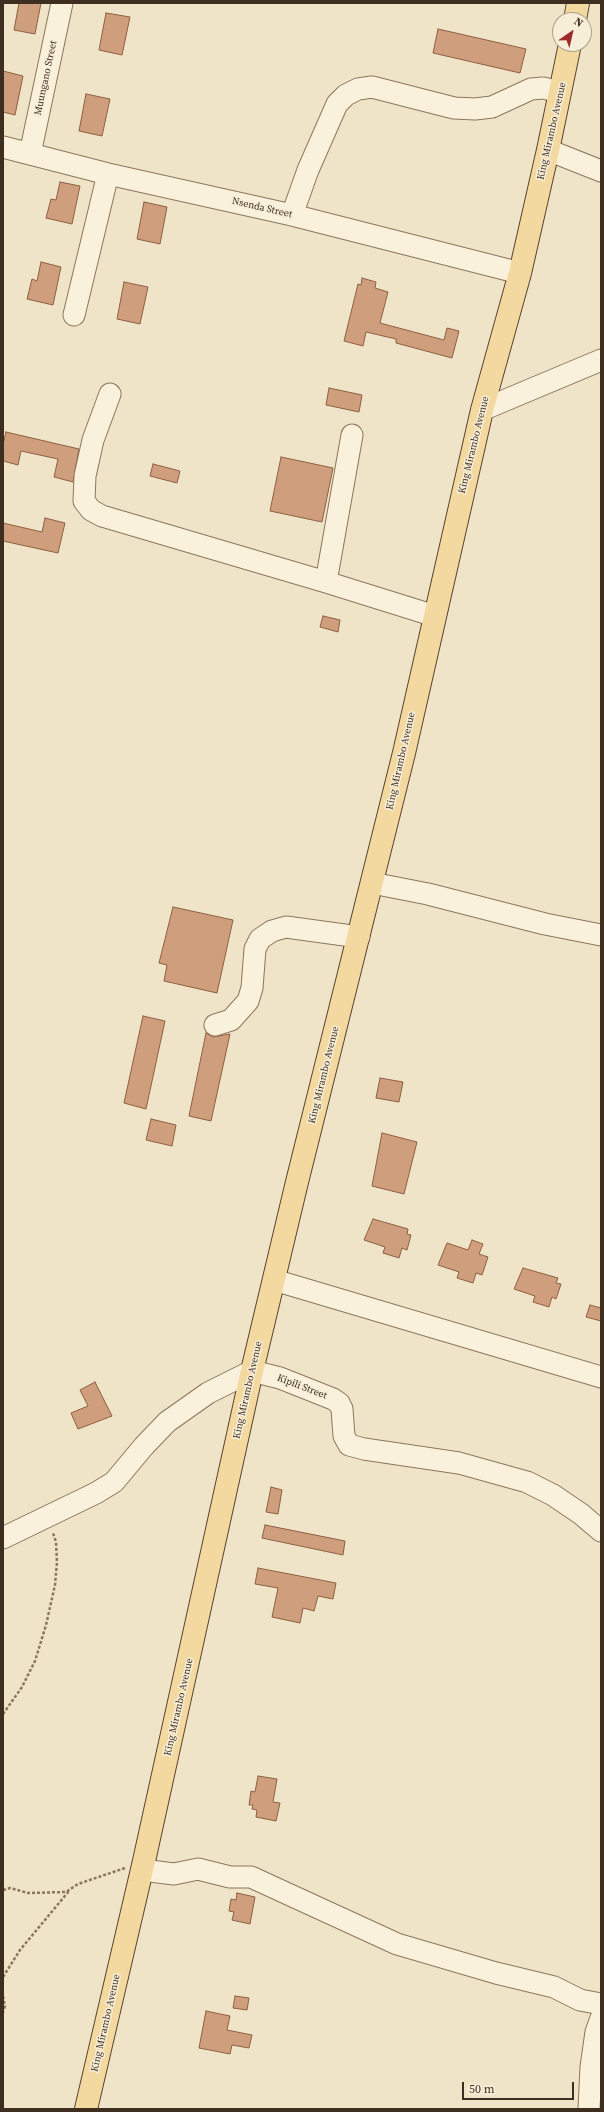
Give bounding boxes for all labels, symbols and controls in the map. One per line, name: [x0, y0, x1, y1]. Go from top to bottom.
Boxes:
north arrow: [552, 12, 592, 52]
text: N: [571, 14, 586, 31]
street label: Muungano Street: [32, 39, 60, 117]
street label: King Mirambo Avenue: [535, 81, 569, 181]
street label: Nsenda Street: [231, 195, 293, 221]
street label: King Mirambo Avenue: [456, 395, 492, 495]
street label: King Mirambo Avenue: [384, 711, 418, 811]
street label: King Mirambo Avenue: [306, 1025, 342, 1125]
street label: King Mirambo Avenue: [231, 1340, 265, 1440]
street label: Kipili Street: [275, 1372, 329, 1402]
street label: King Mirambo Avenue: [162, 1657, 196, 1757]
street label: King Mirambo Avenue: [89, 1973, 123, 2073]
scale bar: [464, 2074, 576, 2100]
text: 50 m: [469, 2081, 495, 2097]

